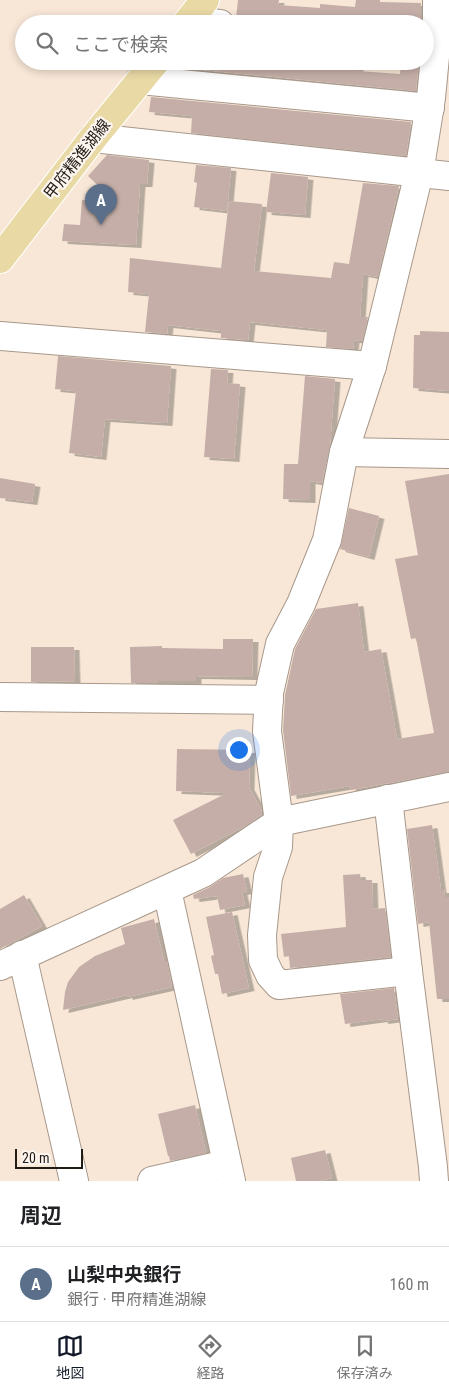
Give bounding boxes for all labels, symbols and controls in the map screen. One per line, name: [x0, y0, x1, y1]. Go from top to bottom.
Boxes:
search box: [15, 15, 434, 70]
icon: search: [33, 29, 61, 57]
text: ここで検索: [73, 33, 168, 56]
street label: 甲府精進湖線: [40, 115, 114, 203]
pin: A: [85, 184, 117, 225]
your location: [226, 737, 252, 763]
scale bar: [15, 1146, 82, 1169]
text: 20 m: [22, 1150, 50, 1166]
text: 周辺: [20, 1204, 62, 1228]
text: 山梨中央銀行: [67, 1263, 181, 1286]
text: A: [31, 1275, 41, 1294]
text: 160 m: [390, 1275, 429, 1294]
text: 銀行 · 甲府精進湖線: [67, 1290, 206, 1309]
tab: 地図: [56, 1332, 84, 1382]
tab: 経路: [196, 1332, 224, 1382]
tab: 保存済み: [337, 1332, 393, 1382]

